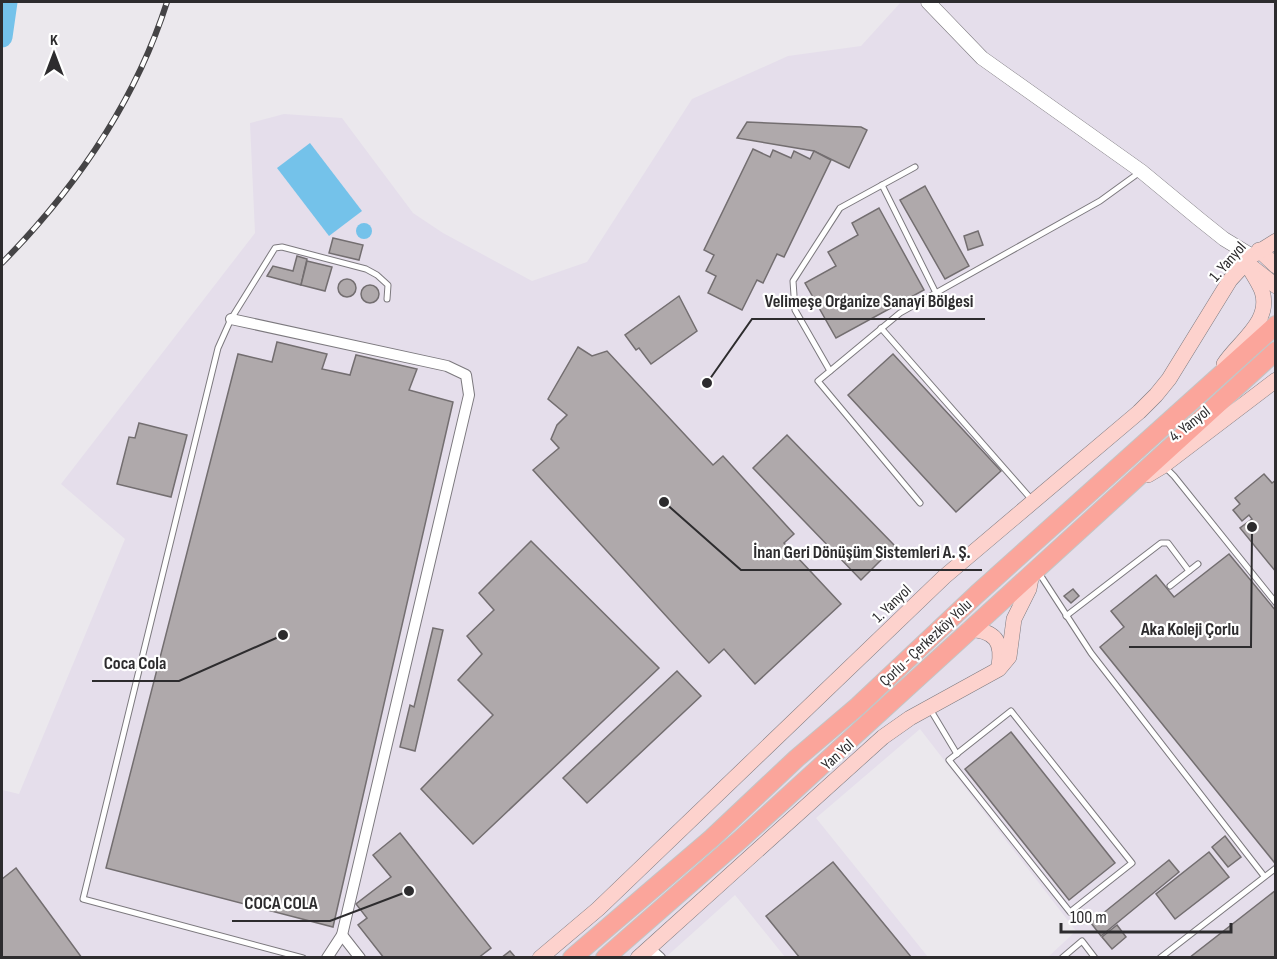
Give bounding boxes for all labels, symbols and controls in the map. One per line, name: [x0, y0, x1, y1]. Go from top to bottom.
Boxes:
north arrow: [24, 24, 84, 84]
text: K: [50, 31, 58, 50]
street label: 1. Yanyol: [1206, 238, 1250, 286]
callout: Velimeşe Organize Sanayi Bölgesi: [752, 283, 985, 319]
text: Velimeşe Organize Sanayi Bölgesi: [765, 291, 973, 312]
street label: 4. Yanyol: [1166, 402, 1214, 446]
callout: İnan Geri Dönüşüm Sistemleri A. Ş.: [741, 534, 982, 570]
text: İnan Geri Dönüşüm Sistemleri A. Ş.: [753, 542, 971, 563]
street label: 1. Yanyol: [869, 581, 915, 627]
street label: Çorlu - Çerkezköy Yolu: [876, 595, 976, 691]
callout: Aka Koleji Çorlu: [1129, 611, 1251, 647]
text: Aka Koleji Çorlu: [1140, 619, 1239, 640]
callout: Coca Cola: [92, 645, 179, 681]
text: Coca Cola: [104, 653, 166, 674]
street label: Yan Yol: [818, 736, 858, 775]
callout: COCA COLA: [232, 885, 330, 921]
text: COCA COLA: [244, 893, 318, 914]
scale bar: [1061, 896, 1230, 934]
text: 100 m: [1070, 907, 1107, 928]

